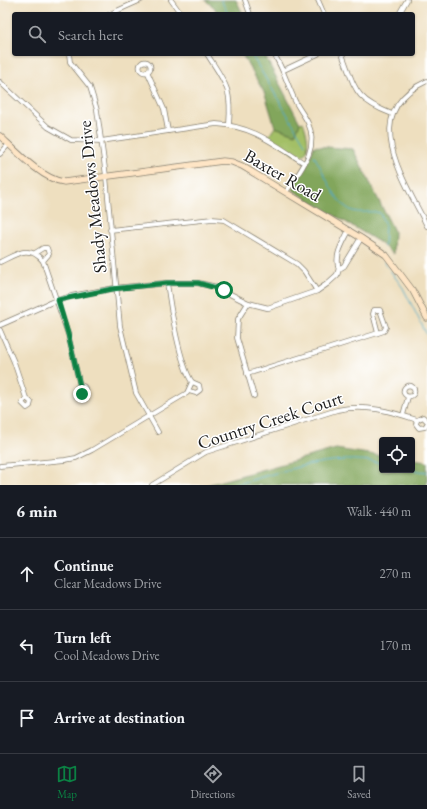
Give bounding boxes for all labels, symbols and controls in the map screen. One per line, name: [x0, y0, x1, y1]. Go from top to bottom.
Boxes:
search box: [12, 12, 415, 56]
icon: search: [26, 23, 48, 45]
text: Search here: [58, 25, 123, 44]
street label: Shady Meadows Drive: [73, 120, 111, 274]
street label: Baxter Road: [240, 144, 327, 207]
route start: [215, 281, 233, 299]
route end: [73, 385, 91, 403]
street label: Country Creek Court: [194, 386, 346, 454]
map controls: [379, 437, 415, 473]
button: locate: [379, 437, 415, 473]
text: 6 min: [16, 500, 57, 522]
text: Walk · 440 m: [347, 503, 411, 520]
text: Continue: [54, 556, 114, 575]
icon: ahead: [16, 563, 38, 585]
text: 270 m: [380, 565, 411, 582]
text: Clear Meadows Drive: [54, 575, 162, 592]
text: Turn left: [54, 628, 111, 647]
icon: left: [16, 635, 38, 657]
text: 170 m: [380, 637, 411, 654]
text: Cool Meadows Drive: [54, 647, 160, 664]
icon: arrive: [16, 707, 38, 729]
text: Arrive at destination: [54, 708, 185, 727]
tab: Map: [56, 763, 78, 801]
tab: Directions: [191, 763, 235, 801]
tab: Saved: [347, 763, 371, 801]

